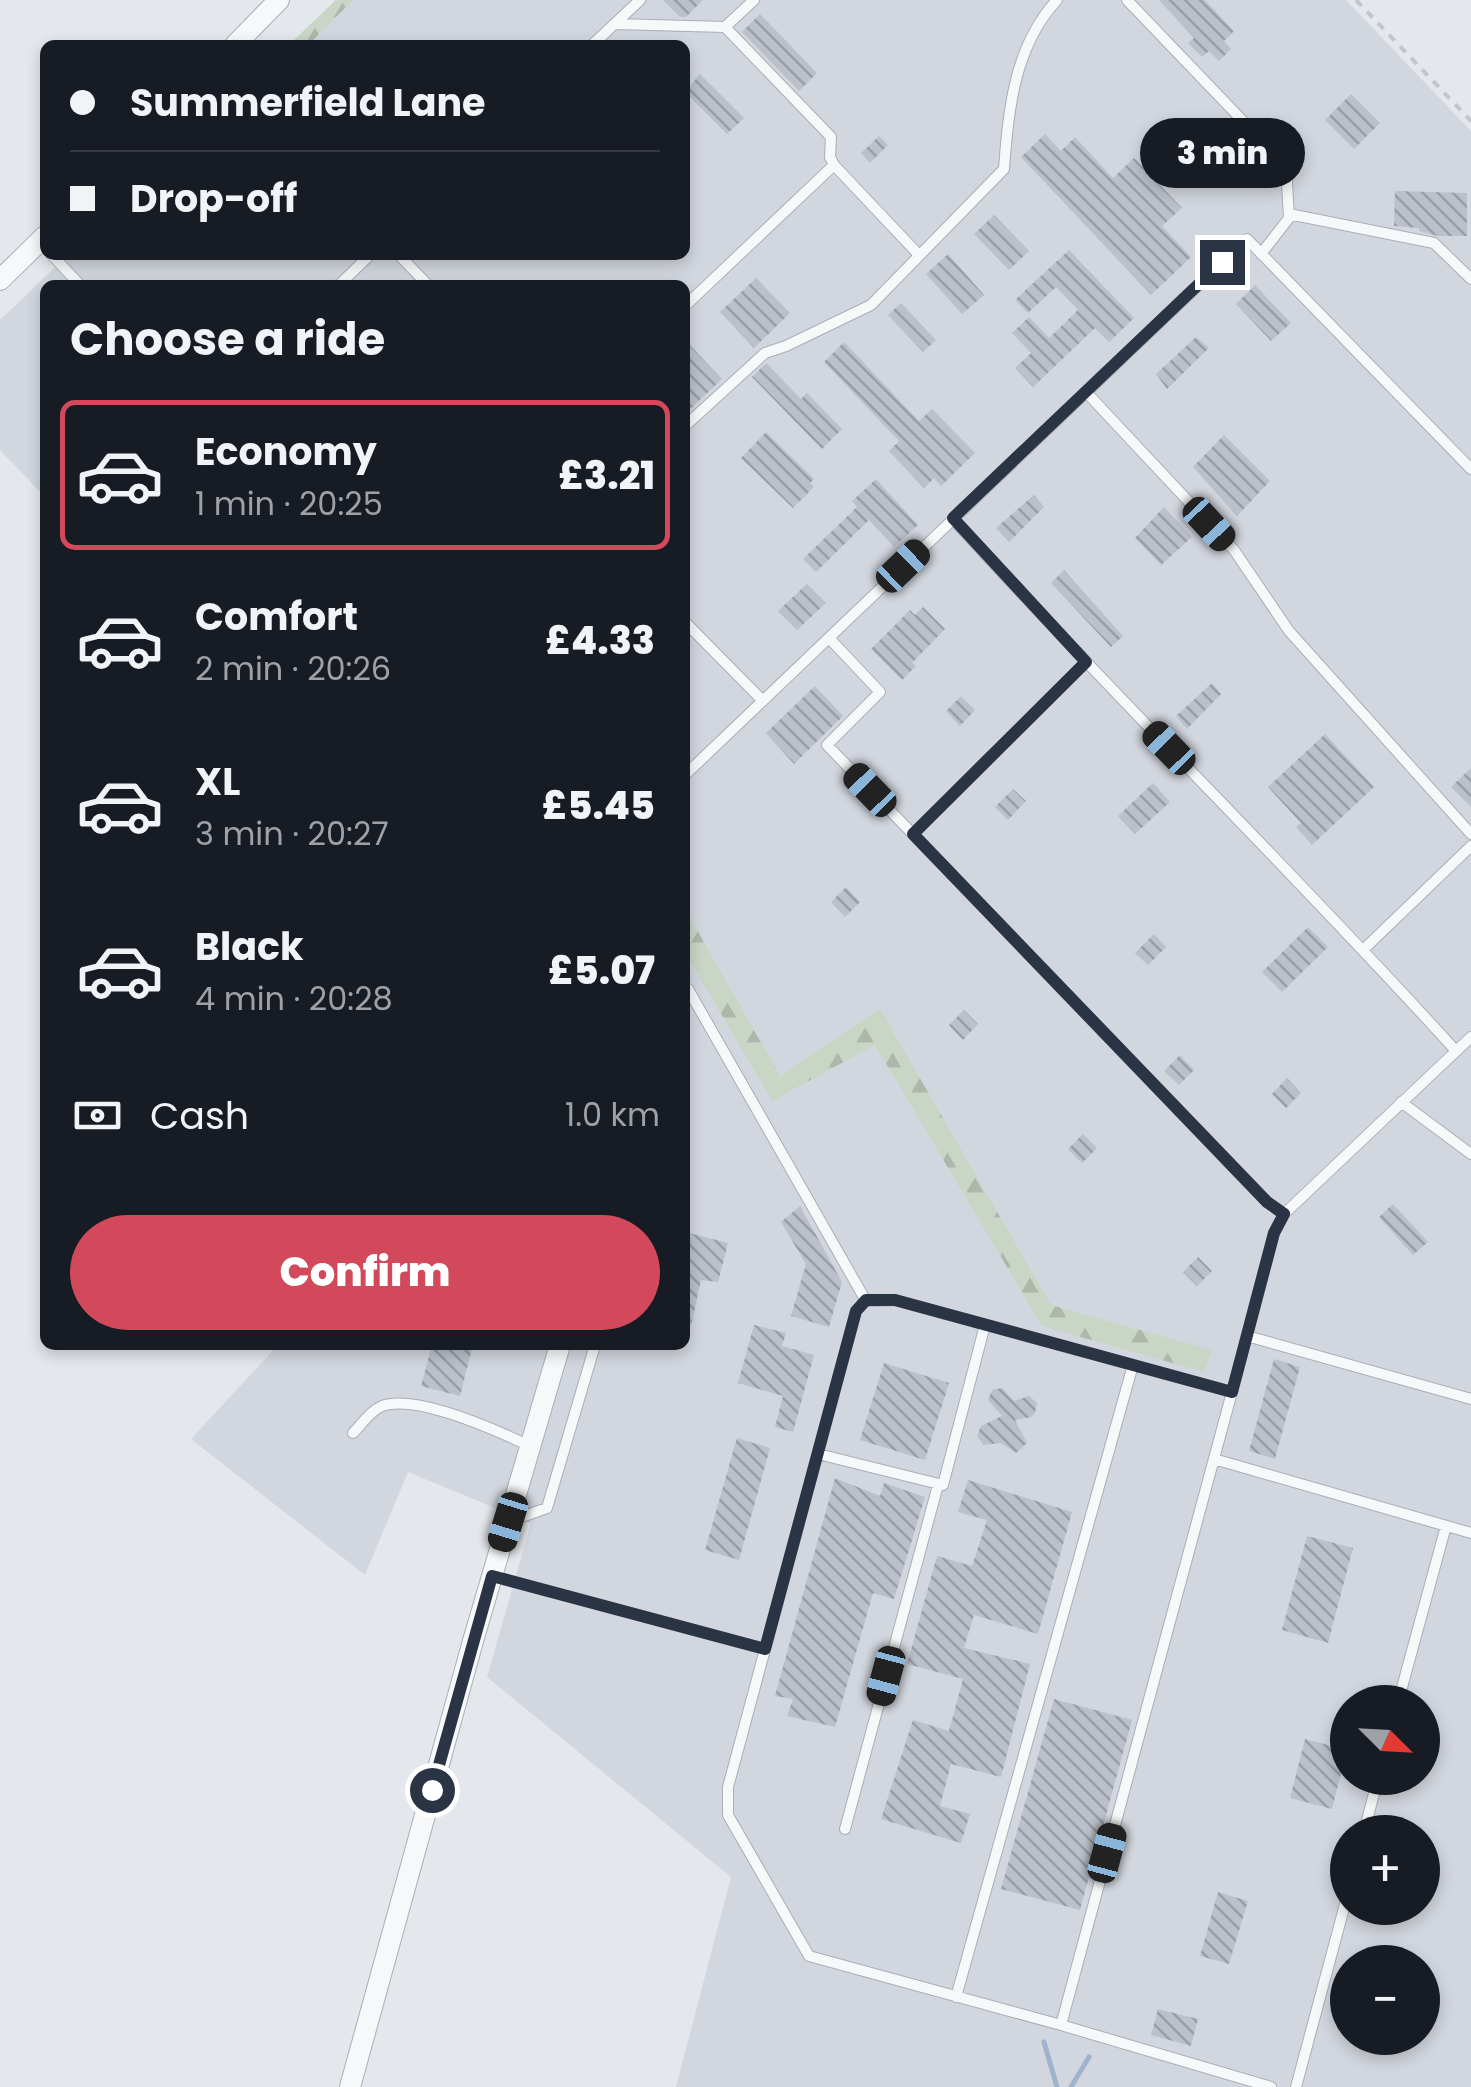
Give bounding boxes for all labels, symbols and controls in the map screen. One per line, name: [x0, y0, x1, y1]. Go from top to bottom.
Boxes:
text: Summerfield Lane: [130, 76, 485, 129]
callout: 3 min: [1140, 117, 1304, 187]
text: 3 min: [1177, 130, 1268, 175]
text: Drop-off: [130, 172, 298, 225]
route end: [1200, 240, 1245, 285]
text: Choose a ride: [70, 308, 385, 371]
text: Economy: [195, 425, 377, 478]
icon: car: [75, 430, 165, 520]
text: £3.21: [559, 449, 655, 502]
text: 1 min · 20:25: [195, 481, 383, 526]
car: [1178, 492, 1240, 556]
car: [871, 534, 935, 598]
text: Comfort: [195, 590, 358, 643]
icon: car: [75, 595, 165, 685]
text: £4.33: [545, 614, 655, 667]
text: 2 min · 20:26: [195, 646, 391, 691]
car: [1137, 716, 1201, 780]
text: XL: [195, 755, 240, 808]
car: [838, 758, 902, 822]
icon: car: [75, 760, 165, 850]
text: £5.45: [542, 779, 655, 832]
text: 3 min · 20:27: [195, 811, 389, 856]
text: Black: [195, 920, 304, 973]
icon: car: [75, 925, 165, 1015]
text: £5.07: [548, 944, 655, 997]
text: 4 min · 20:28: [195, 976, 393, 1021]
icon: cash: [70, 1088, 125, 1143]
text: Cash: [150, 1089, 249, 1142]
text: 1.0 km: [565, 1092, 660, 1137]
button: Confirm: [70, 1215, 660, 1330]
car: [485, 1489, 531, 1555]
car: [864, 1643, 908, 1709]
north arrow: [1330, 1685, 1440, 1795]
map controls: [1330, 1685, 1440, 2055]
route start: [410, 1768, 455, 1813]
button: +: [1330, 1815, 1440, 1925]
car: [1085, 1820, 1129, 1886]
button: −: [1330, 1945, 1440, 2055]

